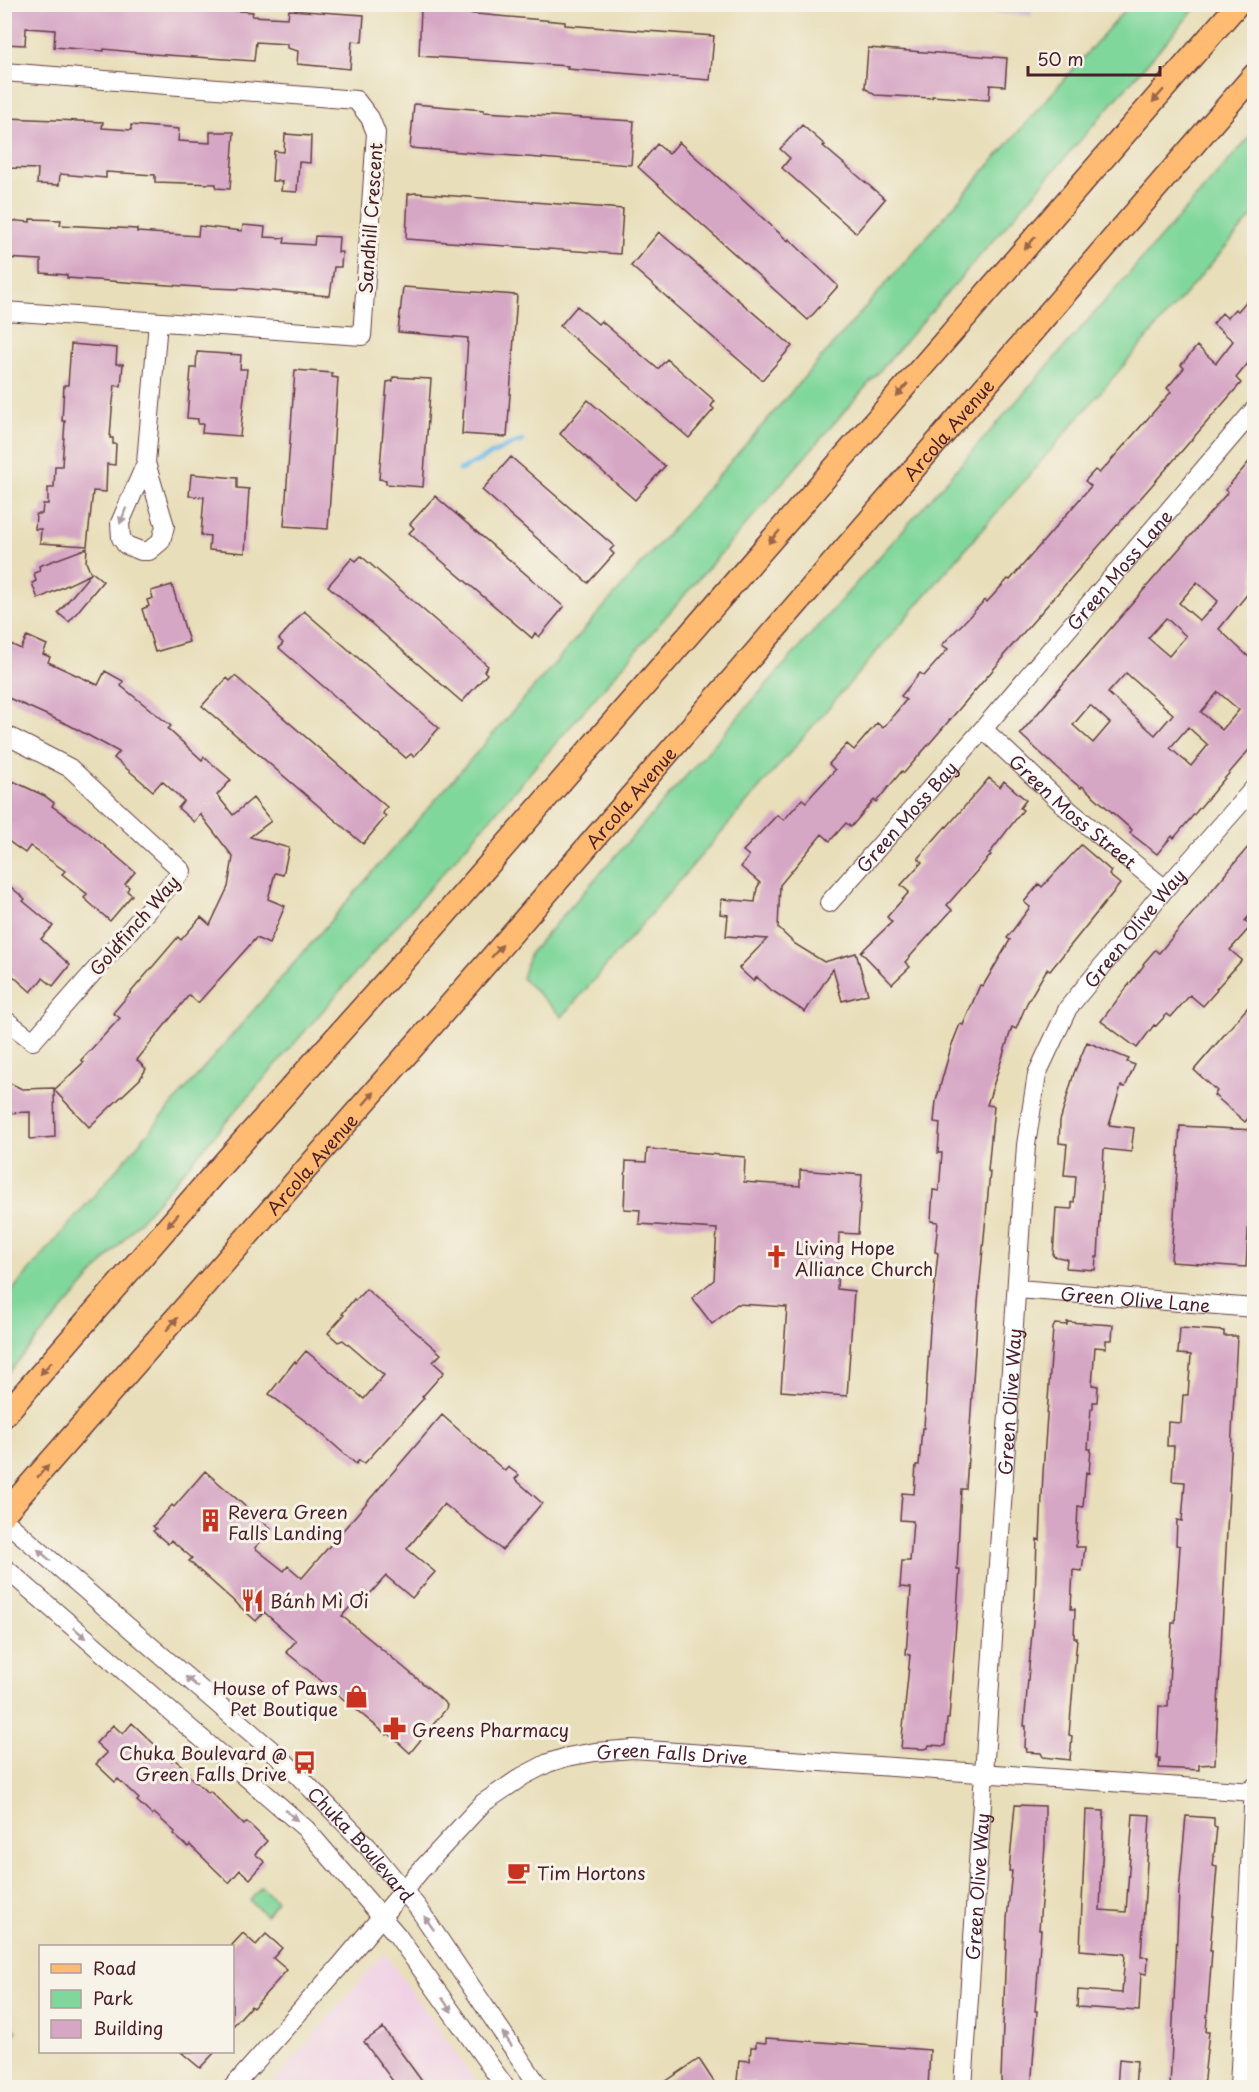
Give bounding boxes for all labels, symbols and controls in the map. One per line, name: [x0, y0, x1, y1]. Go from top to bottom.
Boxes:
scale bar: [1028, 39, 1160, 77]
text: 50 m: [1037, 45, 1084, 72]
one-way arrow: [1152, 88, 1165, 103]
street label: Sandhill Crescent: [351, 142, 389, 294]
one-way arrow: [1024, 235, 1037, 250]
street label: Arcola Avenue: [896, 372, 1000, 486]
one-way arrow: [896, 382, 909, 397]
street label: Green Moss Lane: [1060, 503, 1178, 636]
one-way arrow: [118, 508, 128, 526]
one-way arrow: [768, 529, 781, 544]
street label: Arcola Avenue: [578, 740, 682, 854]
street label: Green Moss Street: [1004, 747, 1143, 874]
street label: Green Moss Bay: [849, 754, 963, 878]
street label: Green Olive Way: [1077, 862, 1191, 993]
street label: Goldfinch Way: [83, 869, 185, 981]
one-way arrow: [490, 944, 503, 959]
one-way arrow: [362, 1091, 375, 1106]
street label: Arcola Avenue: [259, 1107, 363, 1220]
one-way arrow: [167, 1212, 180, 1227]
place label: Living Hope Alliance Church: [795, 1234, 933, 1282]
church icon: Living Hope Alliance Church: [764, 1244, 790, 1270]
street label: Green Olive Lane: [1060, 1279, 1212, 1318]
one-way arrow: [165, 1316, 178, 1332]
street label: Green Olive Way: [990, 1327, 1027, 1476]
one-way arrow: [40, 1360, 53, 1375]
one-way arrow: [36, 1464, 49, 1479]
place label: Revera Green Falls Landing: [228, 1498, 348, 1546]
building icon: Revera Green Falls Landing: [197, 1508, 223, 1534]
one-way arrow: [37, 1549, 52, 1562]
restaurant icon: Bánh Mì Ơi: [239, 1587, 265, 1613]
place label: Bánh Mì Ơi: [270, 1587, 369, 1614]
one-way arrow: [72, 1626, 87, 1639]
place label: House of Paws Pet Boutique: [213, 1674, 338, 1722]
one-way arrow: [184, 1676, 199, 1689]
shop icon: House of Paws Pet Boutique: [343, 1684, 369, 1710]
pharmacy icon: Greens Pharmacy: [381, 1716, 407, 1742]
place label: Greens Pharmacy: [412, 1716, 569, 1743]
street label: Green Falls Drive: [595, 1735, 749, 1770]
place label: Chuka Boulevard @ Green Falls Drive: [119, 1739, 287, 1787]
bus stop icon: Chuka Boulevard @ Green Falls Drive: [292, 1749, 318, 1775]
street label: Chuka Boulevard: [302, 1780, 421, 1908]
one-way arrow: [283, 1808, 298, 1821]
street label: Green Olive Way: [958, 1812, 995, 1961]
cafe icon: Tim Hortons: [506, 1859, 532, 1885]
place label: Tim Hortons: [537, 1859, 645, 1886]
one-way arrow: [423, 1916, 435, 1932]
legend: [39, 1945, 234, 2053]
text: Road: [93, 1954, 137, 1981]
text: Park: [93, 1984, 133, 2011]
one-way arrow: [441, 1996, 453, 2012]
text: Building: [93, 2014, 163, 2041]
one-way arrow: [502, 2031, 513, 2047]

